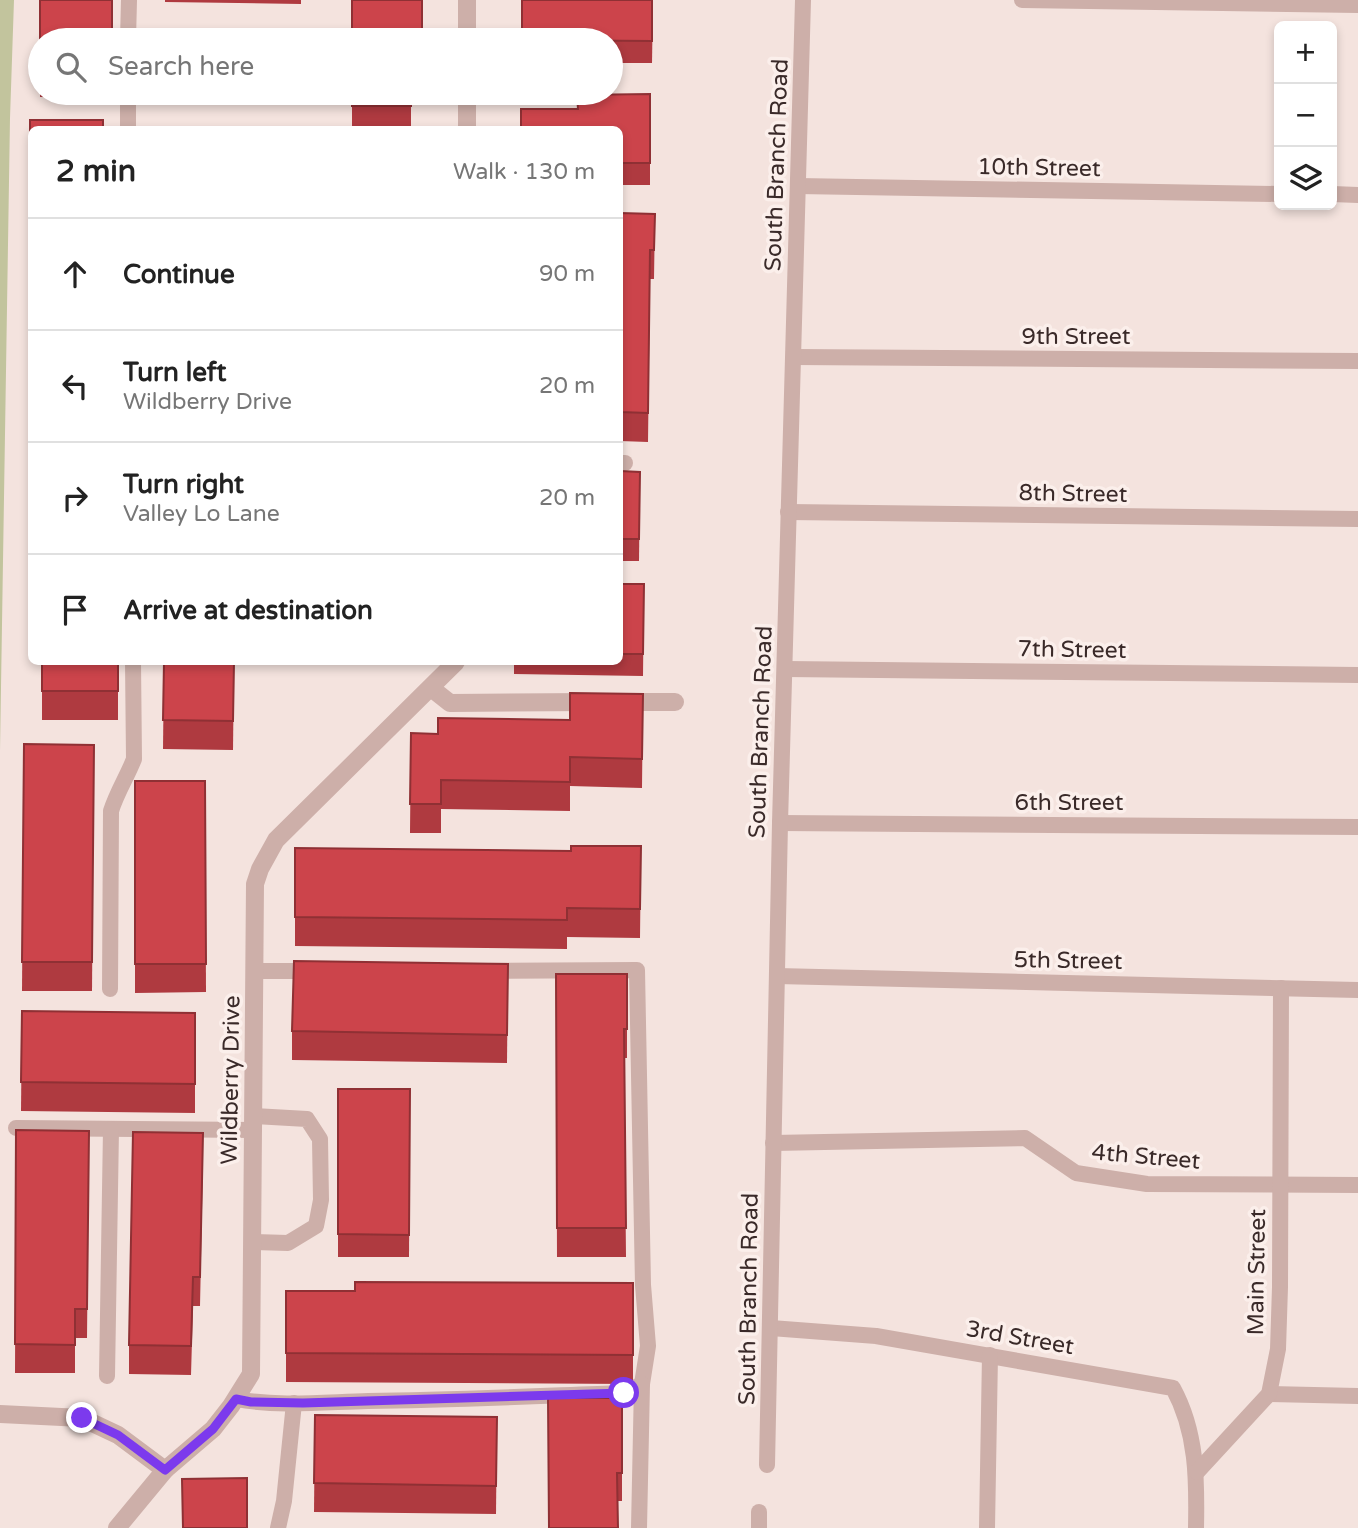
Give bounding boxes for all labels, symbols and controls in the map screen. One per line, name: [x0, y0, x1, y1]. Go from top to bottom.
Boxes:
map controls: [1274, 21, 1337, 210]
button: +: [1274, 21, 1337, 84]
search box: [28, 28, 623, 105]
icon: search: [52, 48, 90, 86]
text: Search here: [108, 51, 254, 82]
street label: South Branch Road: [759, 58, 795, 272]
button: −: [1274, 84, 1337, 147]
button: layers: [1274, 147, 1337, 210]
text: 2 min: [56, 153, 136, 190]
street label: 10th Street: [977, 153, 1101, 183]
text: Walk · 130 m: [453, 158, 595, 186]
icon: ahead: [56, 255, 94, 293]
text: Continue: [123, 259, 235, 290]
text: 90 m: [539, 260, 595, 288]
street label: 9th Street: [1022, 323, 1131, 351]
text: Turn left: [123, 357, 226, 388]
icon: left: [56, 367, 94, 405]
text: 20 m: [539, 372, 595, 400]
text: Wildberry Drive: [123, 388, 292, 416]
text: Turn right: [123, 469, 244, 500]
icon: right: [56, 479, 94, 517]
street label: 8th Street: [1018, 479, 1128, 509]
text: 20 m: [539, 484, 595, 512]
text: Valley Lo Lane: [123, 500, 280, 528]
icon: arrive: [56, 591, 94, 629]
text: Arrive at destination: [123, 595, 373, 626]
street label: South Branch Road: [743, 625, 779, 839]
street label: 7th Street: [1017, 635, 1127, 665]
street label: 6th Street: [1015, 789, 1124, 817]
street label: 5th Street: [1013, 946, 1123, 976]
street label: Wildberry Drive: [216, 995, 246, 1165]
street label: 4th Street: [1090, 1138, 1202, 1176]
street label: South Branch Road: [733, 1193, 765, 1405]
street label: Main Street: [1242, 1208, 1272, 1336]
street label: 3rd Street: [964, 1315, 1076, 1361]
route start: [608, 1377, 639, 1408]
route end: [66, 1402, 97, 1433]

